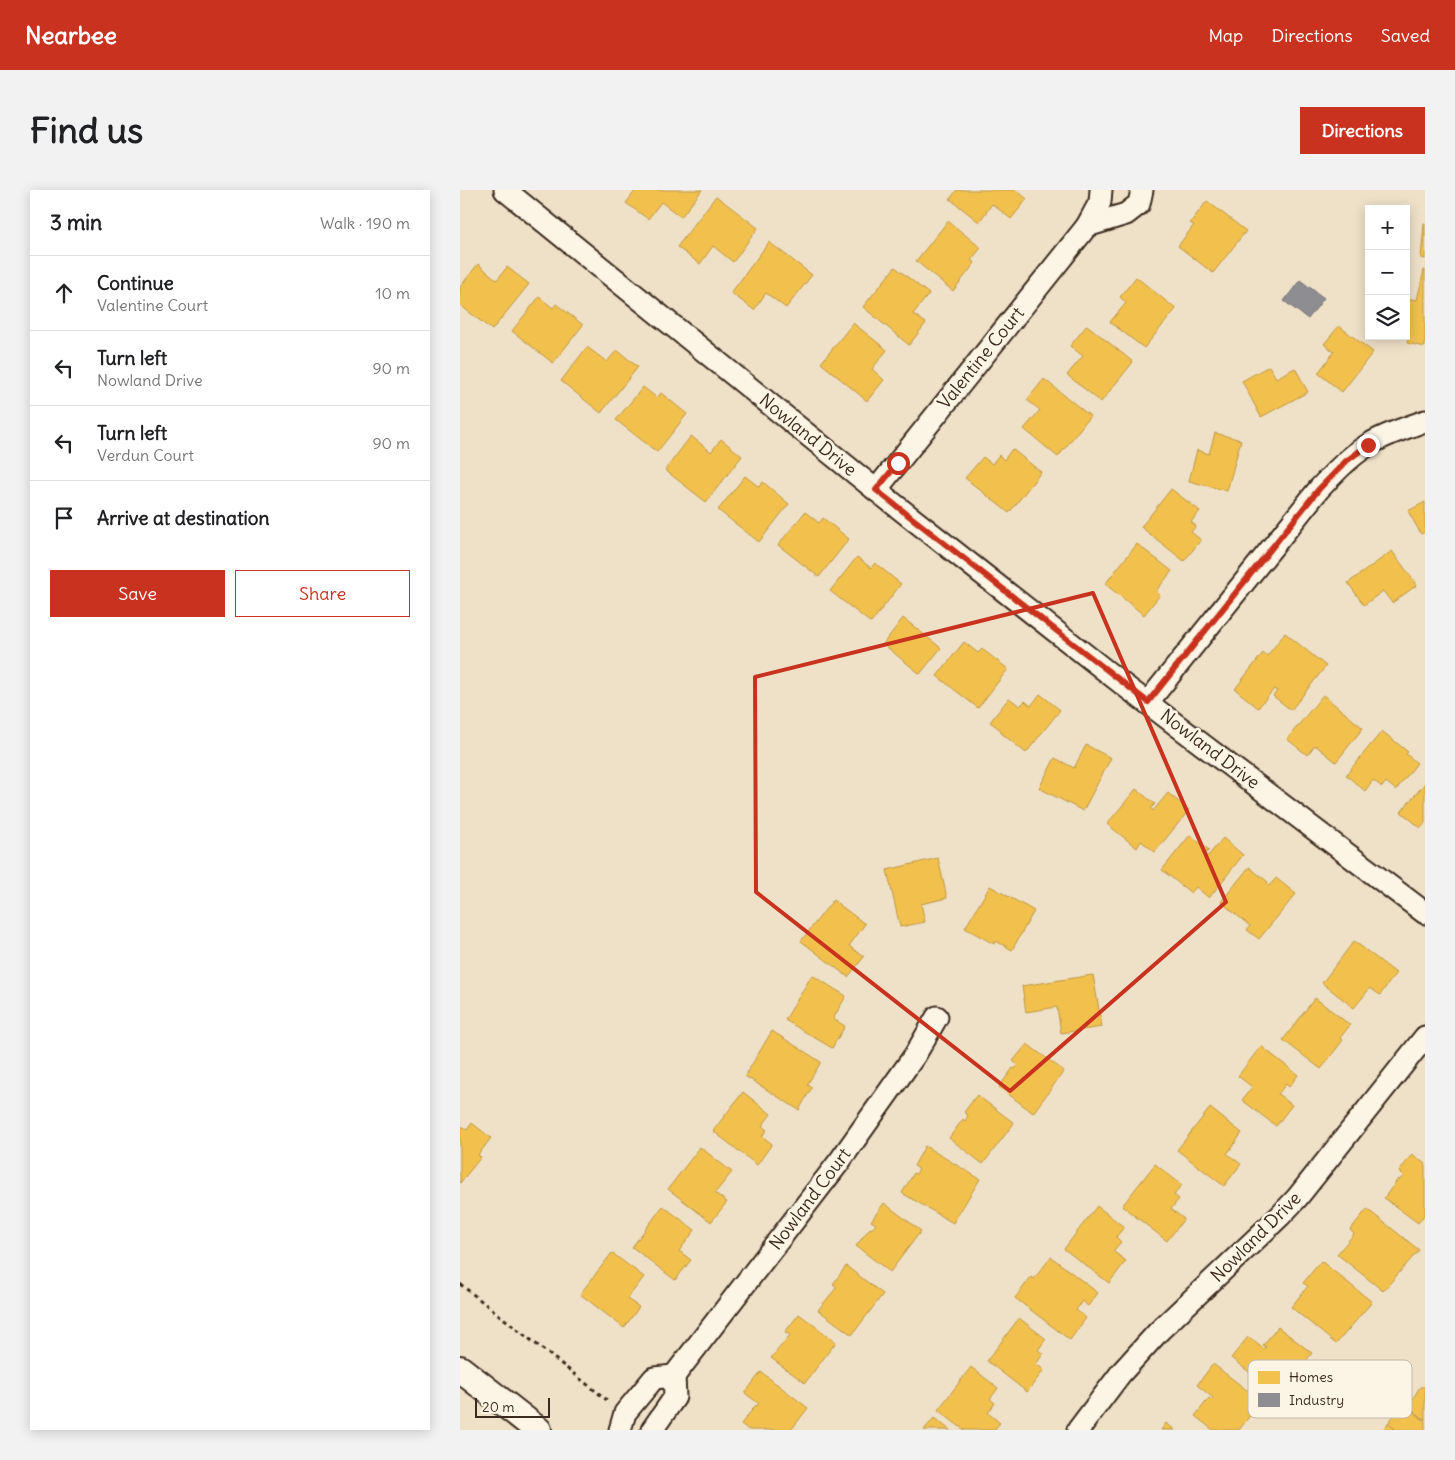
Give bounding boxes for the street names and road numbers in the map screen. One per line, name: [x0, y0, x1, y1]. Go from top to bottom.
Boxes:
street label: Valentine Court: [932, 302, 1029, 413]
street label: Nowland Drive: [755, 388, 862, 481]
street label: Nowland Drive: [1156, 704, 1265, 794]
street label: Nowland Court: [764, 1143, 855, 1254]
street label: Nowland Drive: [1206, 1187, 1306, 1287]

